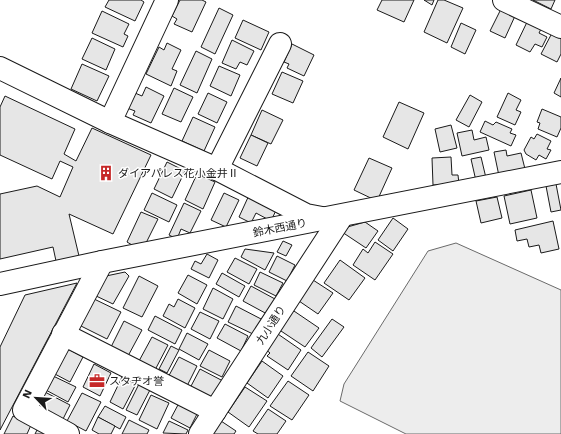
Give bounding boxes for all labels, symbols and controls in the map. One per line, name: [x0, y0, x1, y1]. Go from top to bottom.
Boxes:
building icon: ダイアパレス花小金井Ⅱ: [97, 164, 115, 182]
place label: ダイアパレス花小金井Ⅱ: [118, 167, 239, 180]
street label: 鈴木西通り: [252, 216, 308, 240]
street label: 九小通り: [254, 303, 288, 347]
office icon: スタヂオ誉: [88, 372, 106, 390]
place label: スタヂオ誉: [109, 375, 164, 388]
north arrow: [16, 378, 56, 418]
text: N: [20, 388, 35, 400]

